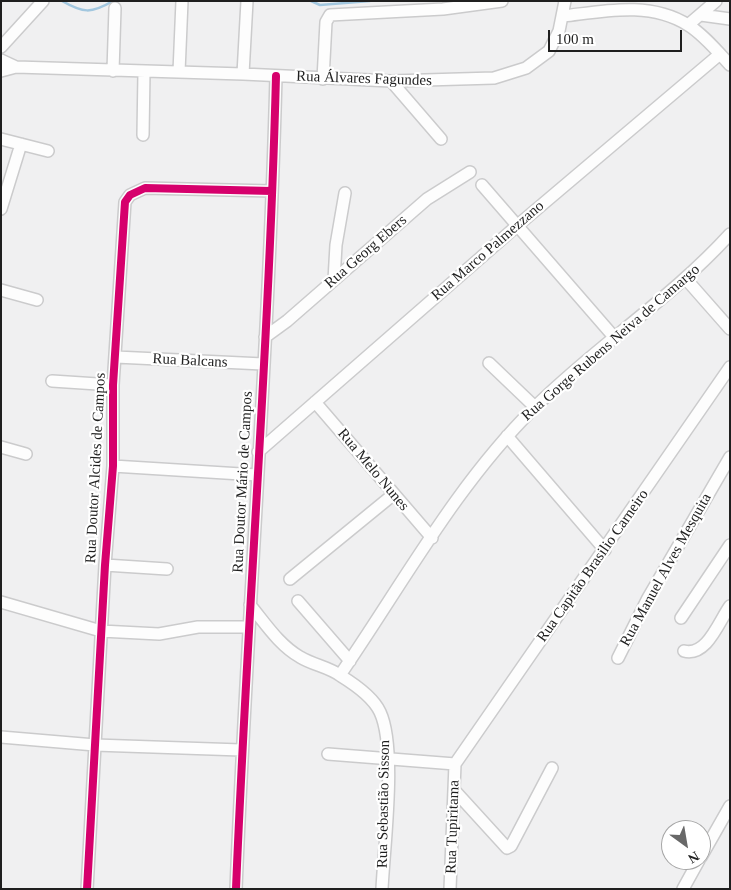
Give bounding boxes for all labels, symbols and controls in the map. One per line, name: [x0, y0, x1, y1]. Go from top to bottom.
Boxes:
scale bar: [551, 20, 685, 52]
text: 100 m: [556, 31, 594, 47]
street label: Rua Álvares Fagundes: [296, 68, 432, 90]
street label: Rua Marco Palmezzano: [428, 197, 548, 305]
street label: Rua Georg Ebers: [321, 211, 411, 293]
street label: Rua Gorge Rubens Neiva de Camargo: [518, 261, 704, 425]
street label: Rua Balcans: [152, 350, 228, 372]
street label: Rua Doutor Alcides de Campos: [82, 372, 110, 564]
street label: Rua Doutor Mário de Campos: [229, 391, 257, 573]
street label: Rua Melo Nunes: [333, 425, 413, 515]
street label: Rua Capitão Brasilio Carneiro: [533, 486, 653, 646]
street label: Rua Manuel Alves Mesquita: [616, 490, 716, 650]
street label: Rua Sebastião Sisson: [374, 740, 394, 868]
street label: Rua Tupiritama: [442, 780, 464, 874]
north arrow: [661, 820, 711, 870]
text: N: [685, 848, 702, 866]

